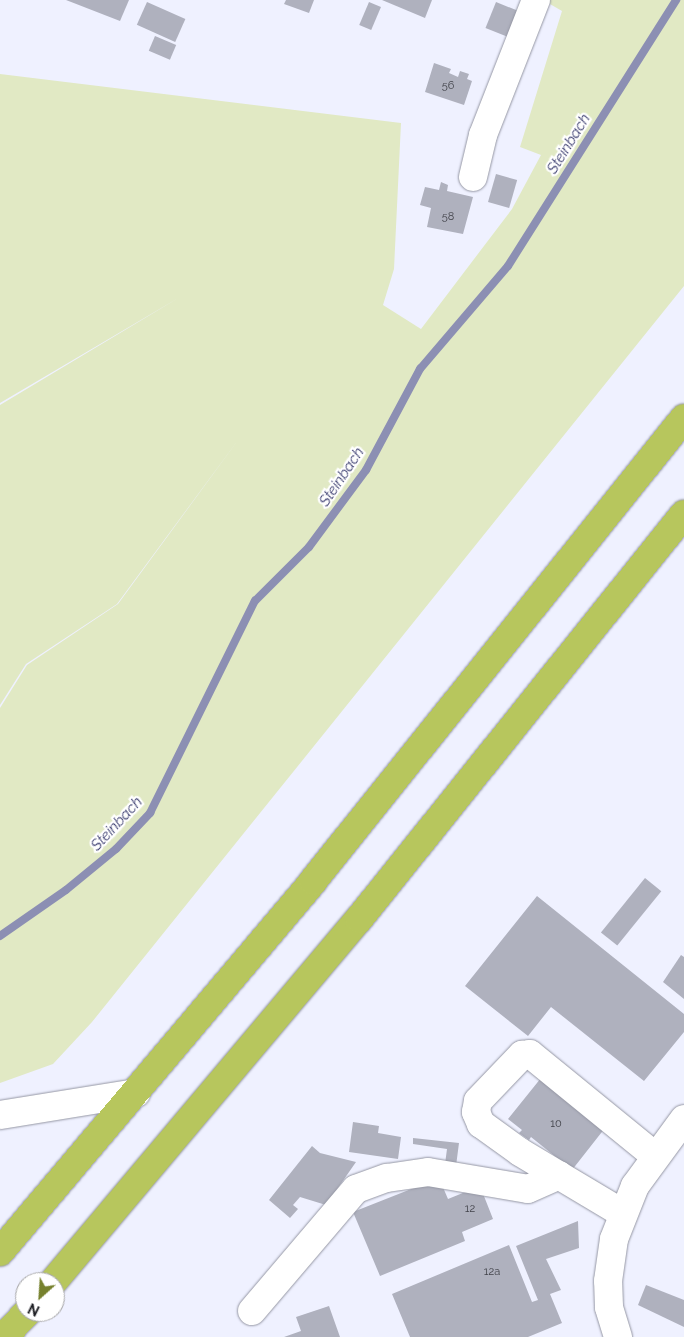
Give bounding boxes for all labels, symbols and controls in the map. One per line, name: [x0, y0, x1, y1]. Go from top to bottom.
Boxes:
house number: 56: [442, 79, 454, 93]
water label: Steinbach: [544, 111, 594, 177]
house number: 58: [442, 210, 454, 224]
water label: Steinbach: [316, 444, 368, 510]
water label: Steinbach: [88, 793, 146, 855]
house number: 10: [550, 1117, 562, 1131]
house number: 12: [465, 1202, 475, 1216]
house number: 12a: [484, 1265, 500, 1279]
north arrow: [15, 1272, 65, 1322]
text: N: [26, 1300, 42, 1319]

